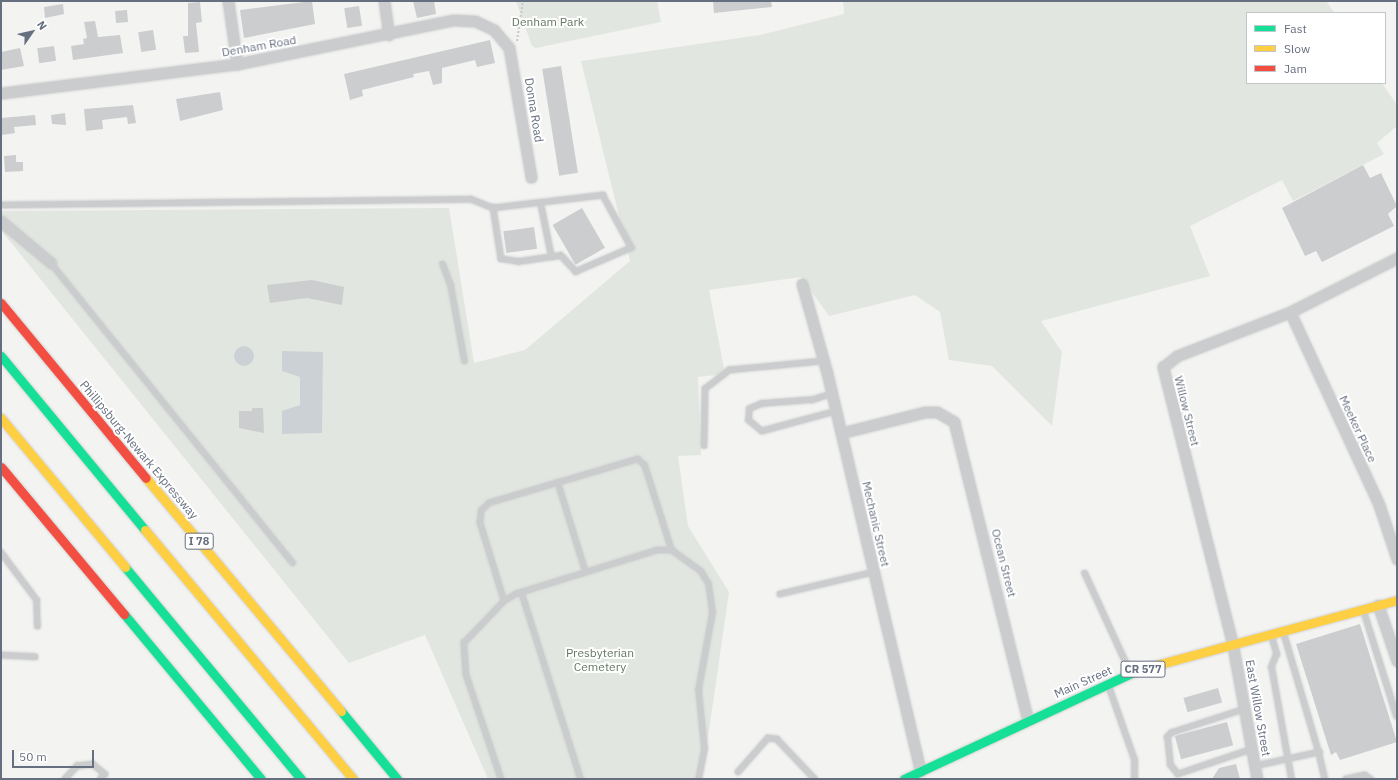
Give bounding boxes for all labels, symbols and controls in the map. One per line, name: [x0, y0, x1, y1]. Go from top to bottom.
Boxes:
north arrow: [12, 12, 52, 52]
legend: [1246, 12, 1386, 84]
park label: Denham Park: [512, 15, 584, 29]
text: N: [34, 18, 50, 33]
text: Fast: [1284, 21, 1307, 36]
street label: Denham Road: [221, 32, 297, 60]
text: Slow: [1284, 41, 1310, 56]
text: Jam: [1284, 61, 1307, 76]
street label: Donna Road: [522, 77, 546, 143]
street label: Willow Street: [1171, 374, 1203, 448]
street label: Phillipsburg-Newark Expressway: [77, 378, 201, 522]
street label: Meeker Place: [1336, 393, 1380, 465]
street label: Mechanic Street: [859, 480, 893, 568]
street label: Ocean Street: [989, 527, 1019, 599]
road number: I 78: [184, 532, 214, 550]
park label: Presbyterian Cemetery: [566, 646, 634, 674]
street label: East Willow Street: [1242, 658, 1274, 758]
road number: CR 577: [1120, 660, 1166, 678]
street label: Main Street: [1052, 663, 1114, 701]
scale bar: [14, 742, 96, 768]
text: 50 m: [19, 749, 47, 764]

